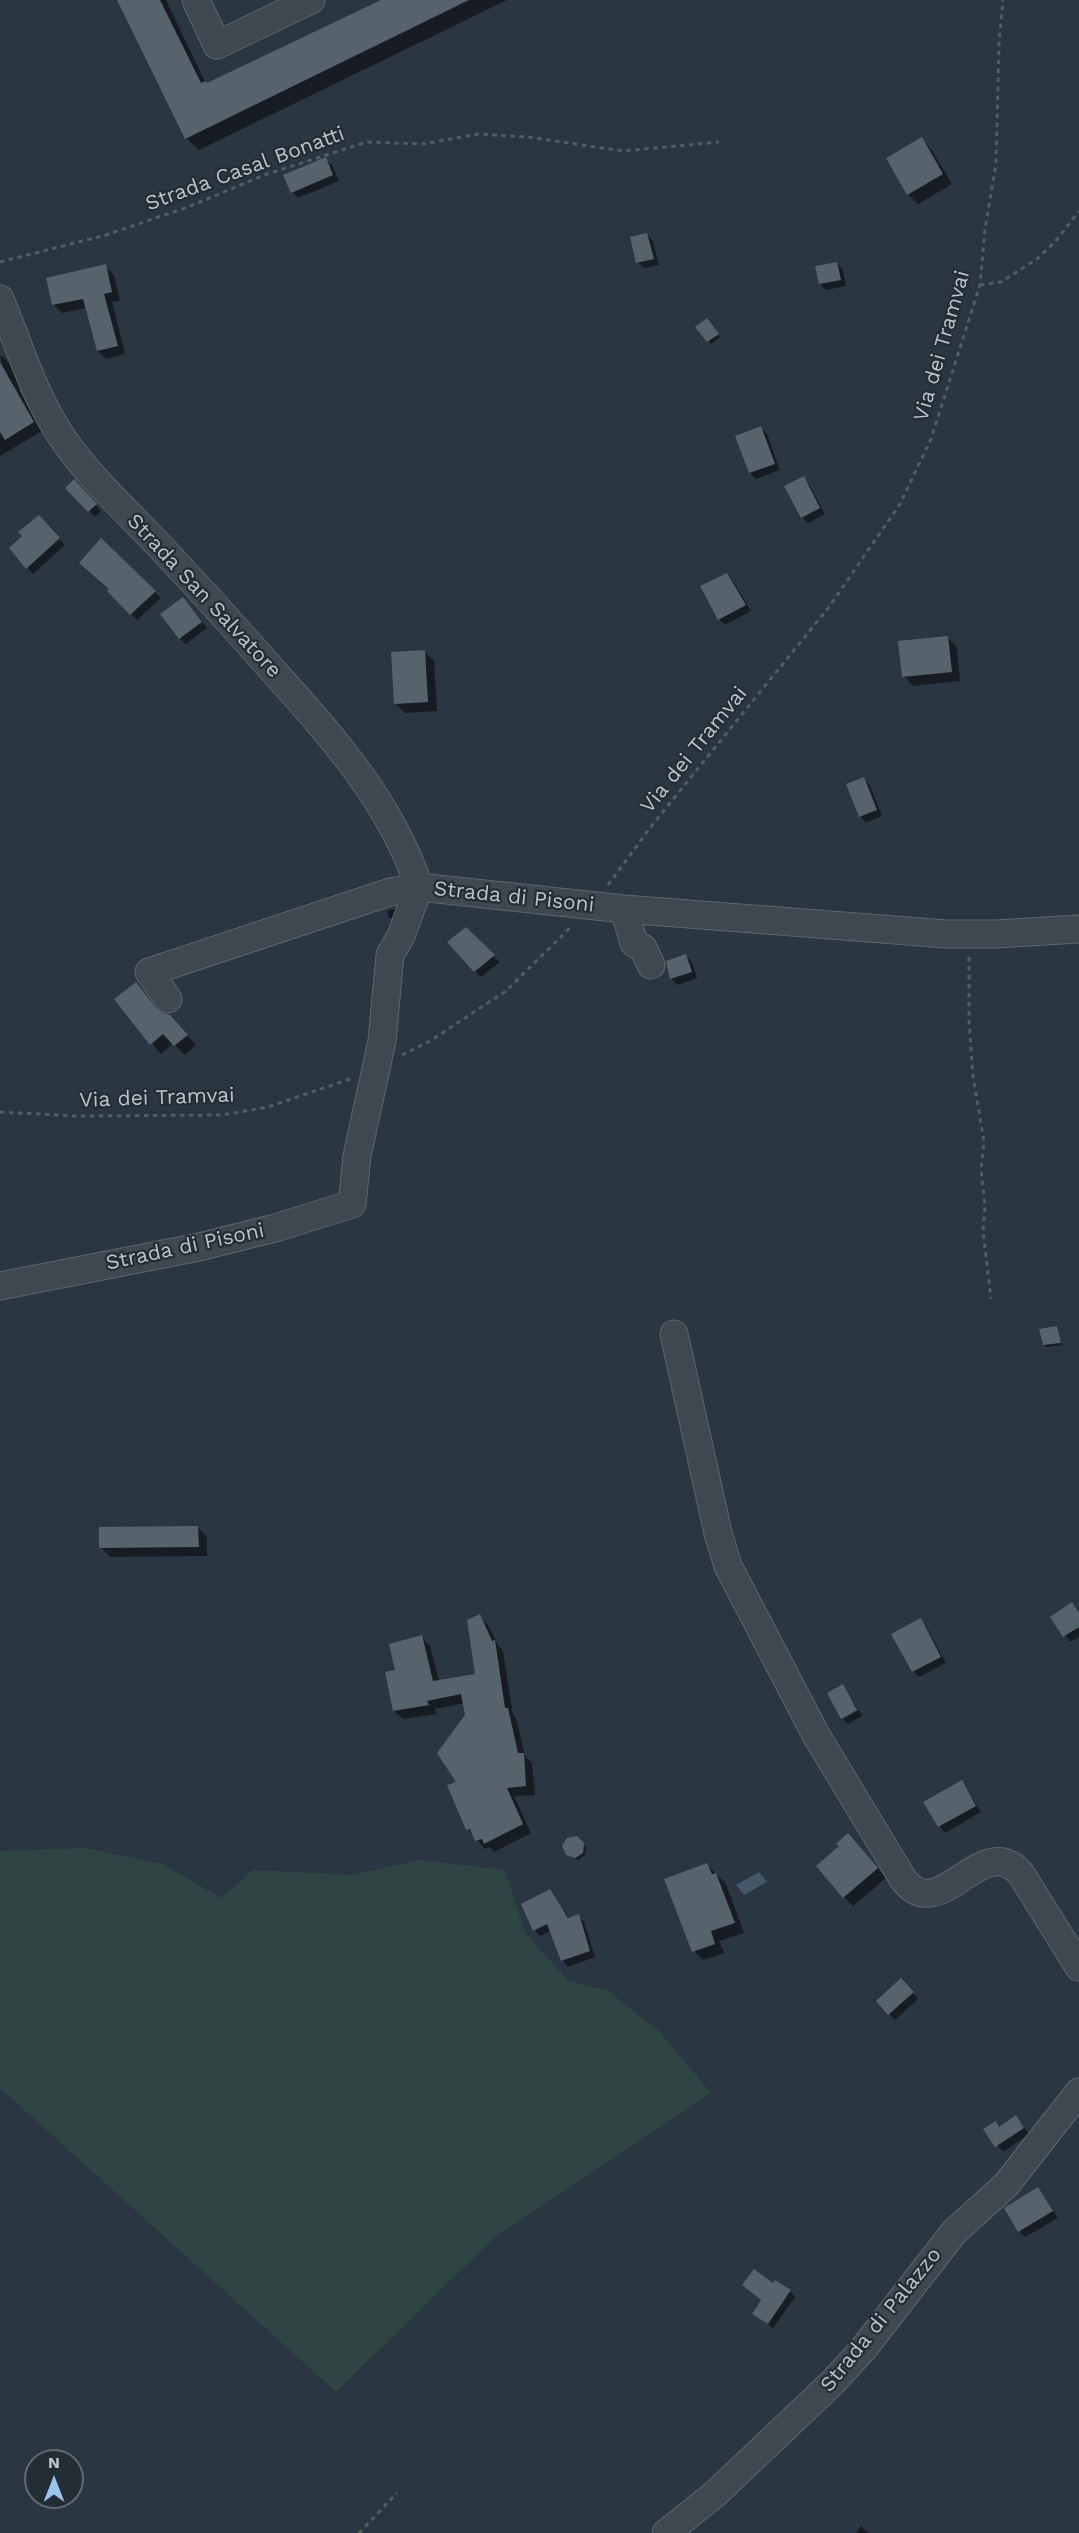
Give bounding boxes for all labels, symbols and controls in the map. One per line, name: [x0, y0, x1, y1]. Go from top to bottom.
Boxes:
street label: Strada Casal Bonatti: [142, 121, 348, 217]
street label: Via dei Tramvai: [908, 268, 976, 424]
street label: Strada San Salvatore: [121, 509, 287, 683]
street label: Via dei Tramvai: [635, 682, 753, 818]
street label: Strada di Pisoni: [433, 876, 595, 918]
street label: Via dei Tramvai: [79, 1083, 235, 1113]
street label: Strada di Pisoni: [104, 1218, 266, 1276]
street label: Strada di Palazzo: [815, 2243, 947, 2397]
north arrow: [24, 2449, 84, 2509]
text: N: [48, 2453, 60, 2472]

